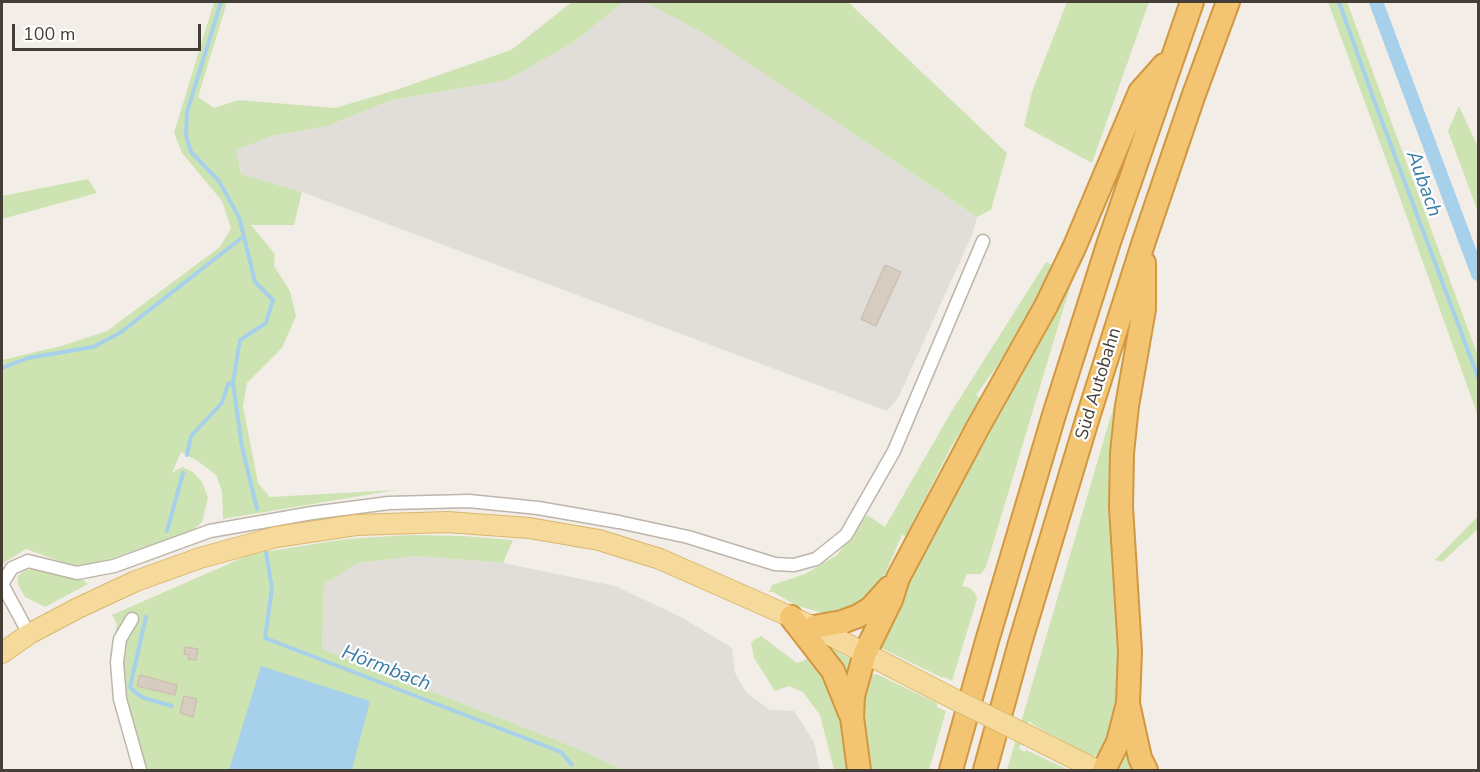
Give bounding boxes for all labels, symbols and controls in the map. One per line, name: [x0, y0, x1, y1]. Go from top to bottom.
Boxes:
scale bar: [15, 12, 204, 50]
text: 100 m: [23, 22, 75, 46]
water label: Aubach: [1400, 148, 1446, 220]
street label: Süd Autobahn: [1072, 325, 1126, 443]
water label: Hörmbach: [338, 641, 434, 697]

